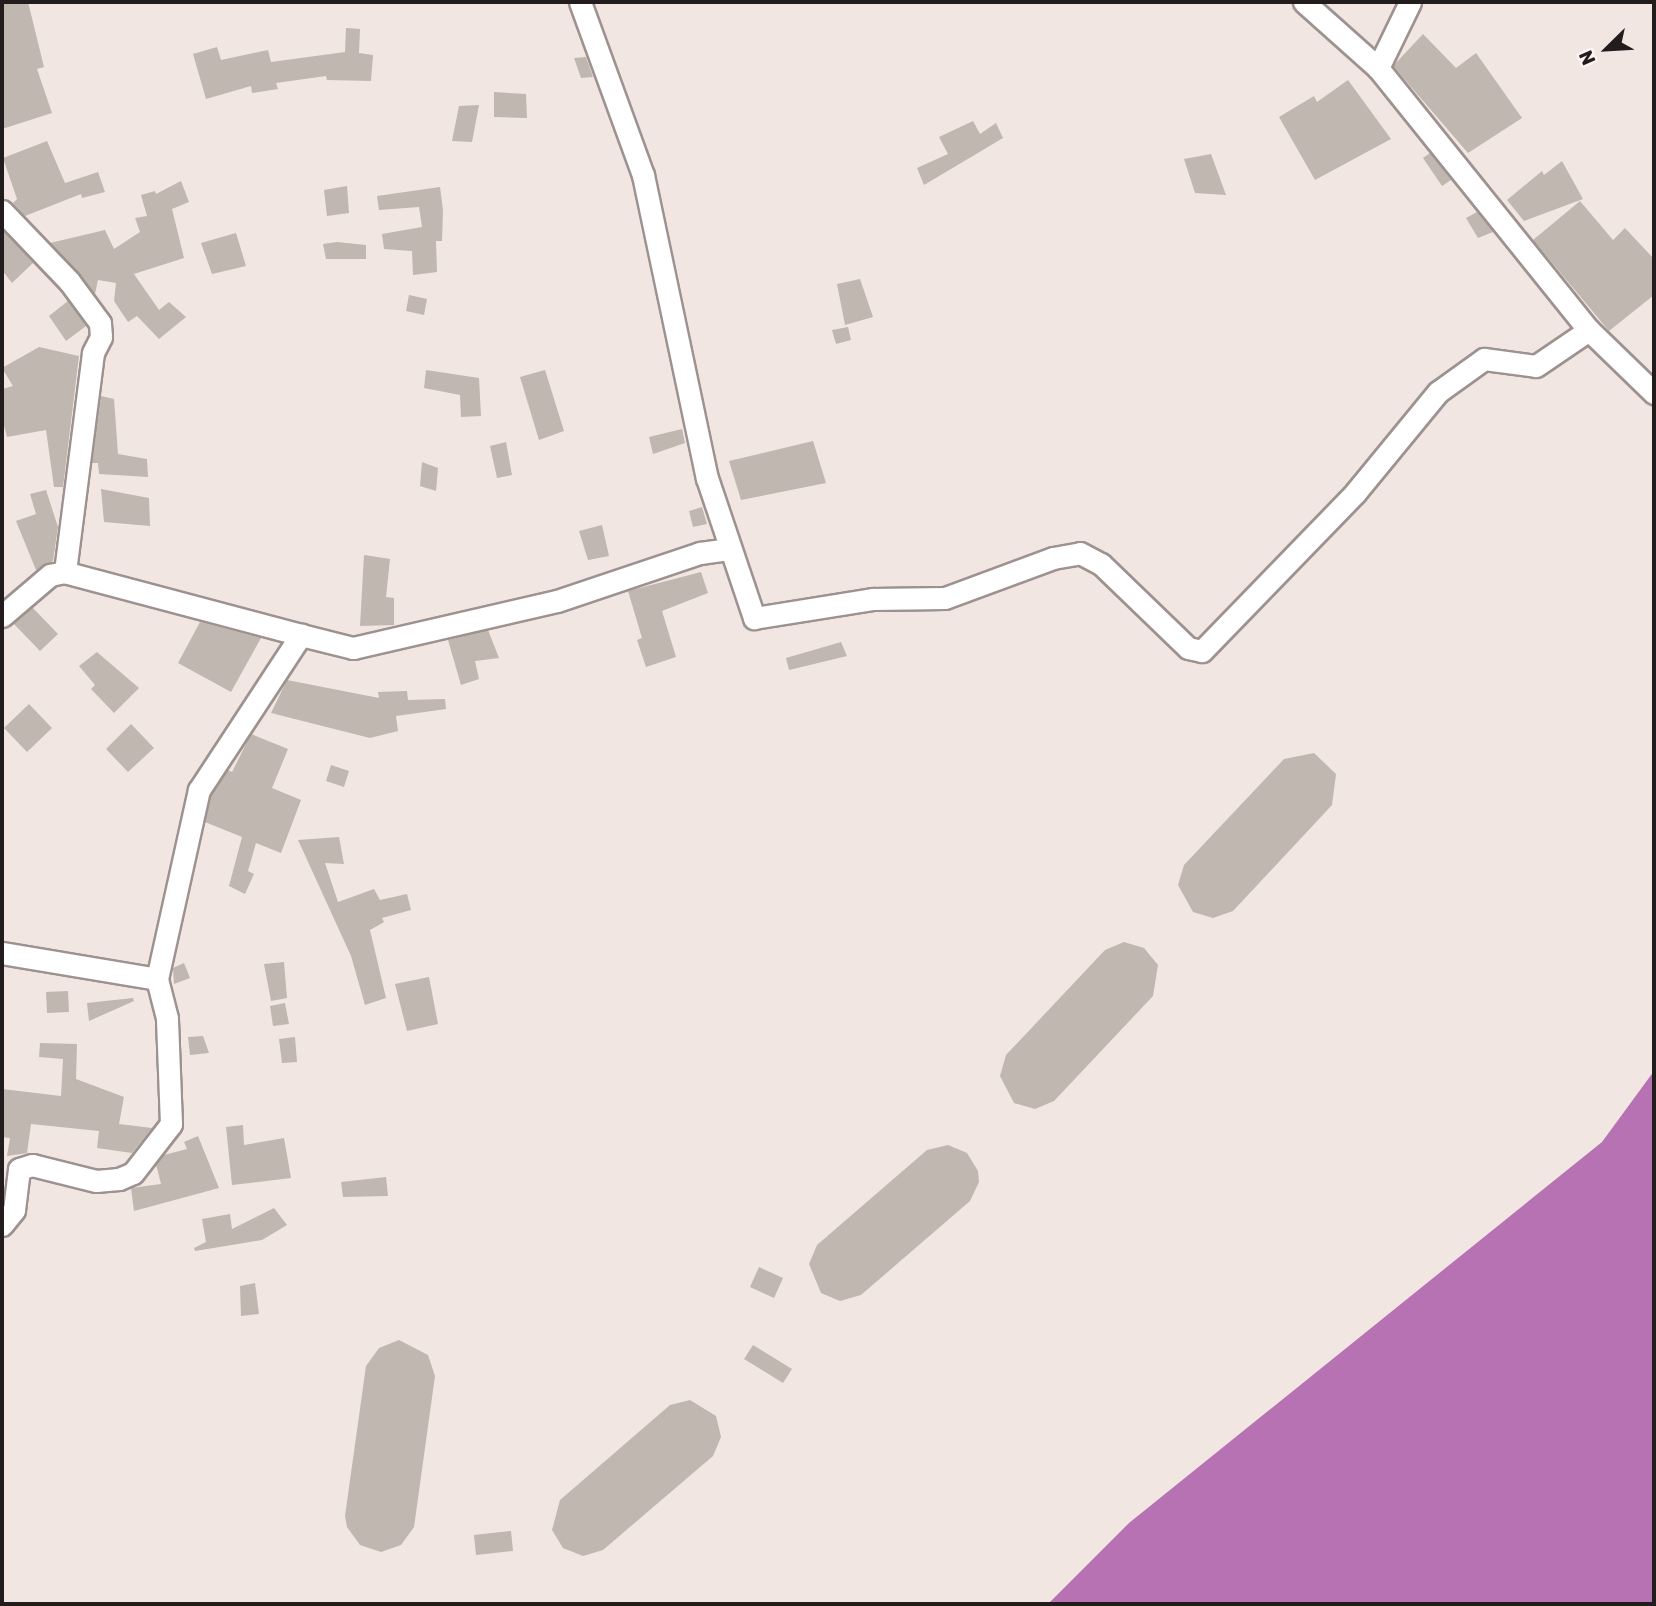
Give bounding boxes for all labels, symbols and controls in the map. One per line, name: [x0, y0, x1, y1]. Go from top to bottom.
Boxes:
north arrow: [1572, 14, 1642, 84]
text: N: [1574, 47, 1601, 69]

